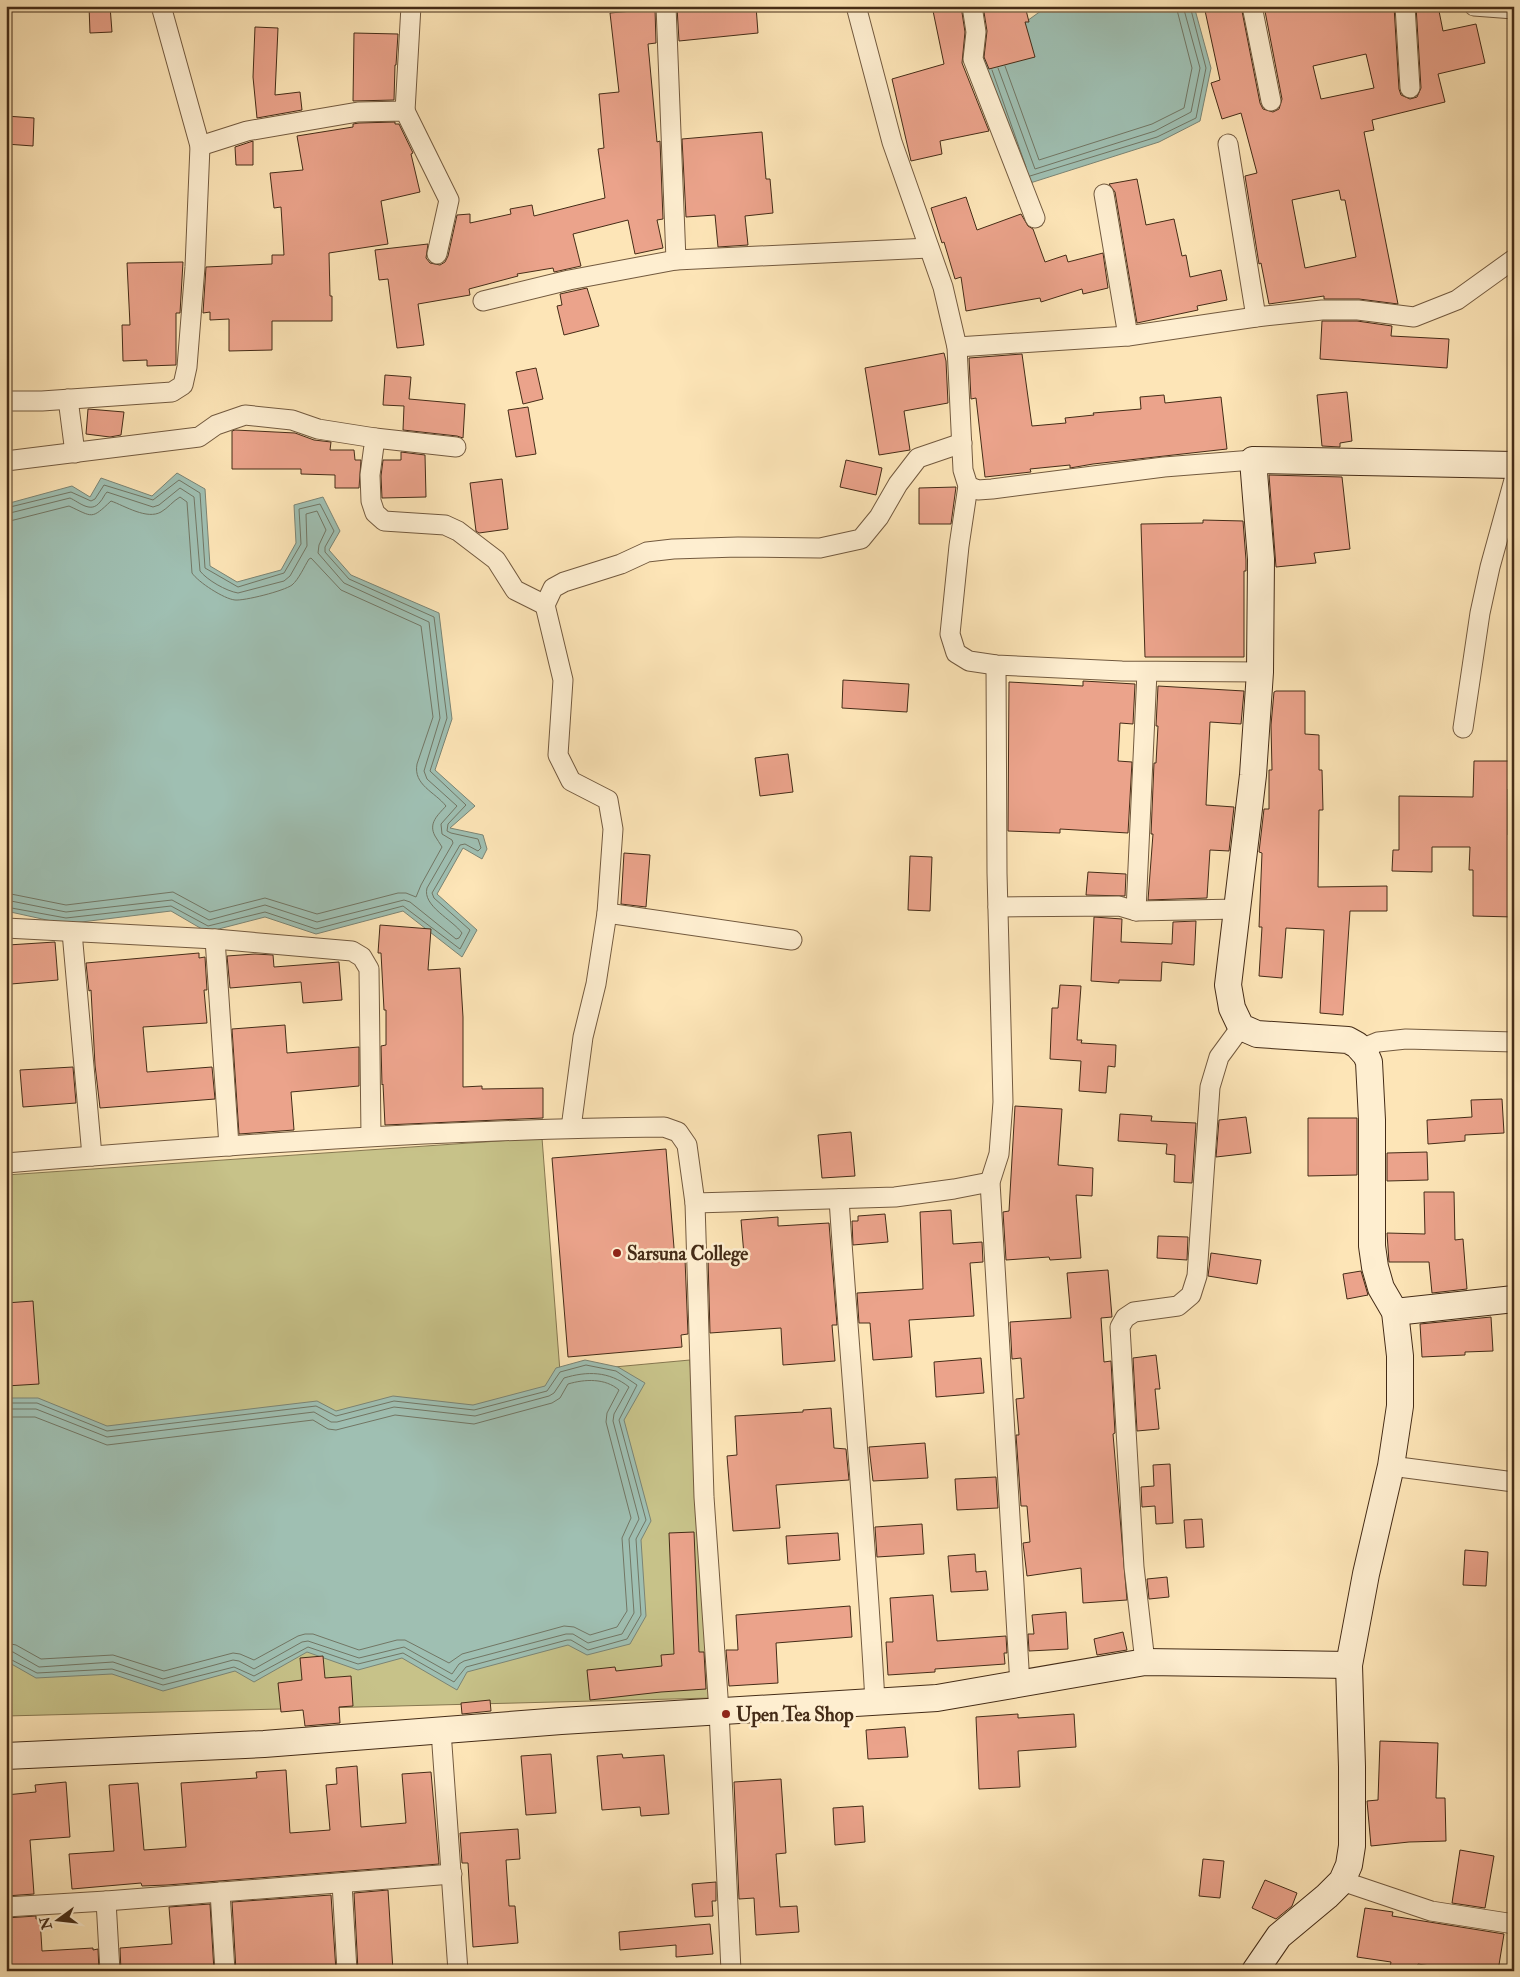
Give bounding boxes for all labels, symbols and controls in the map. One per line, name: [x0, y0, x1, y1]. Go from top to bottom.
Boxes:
place label: Sarsuna College: [627, 1242, 748, 1267]
marker: Sarsuna College: [611, 1247, 623, 1259]
place label: Upen Tea Shop: [736, 1703, 854, 1728]
marker: Upen Tea Shop: [720, 1708, 732, 1720]
north arrow: [32, 1894, 82, 1944]
text: N: [36, 1915, 56, 1932]

